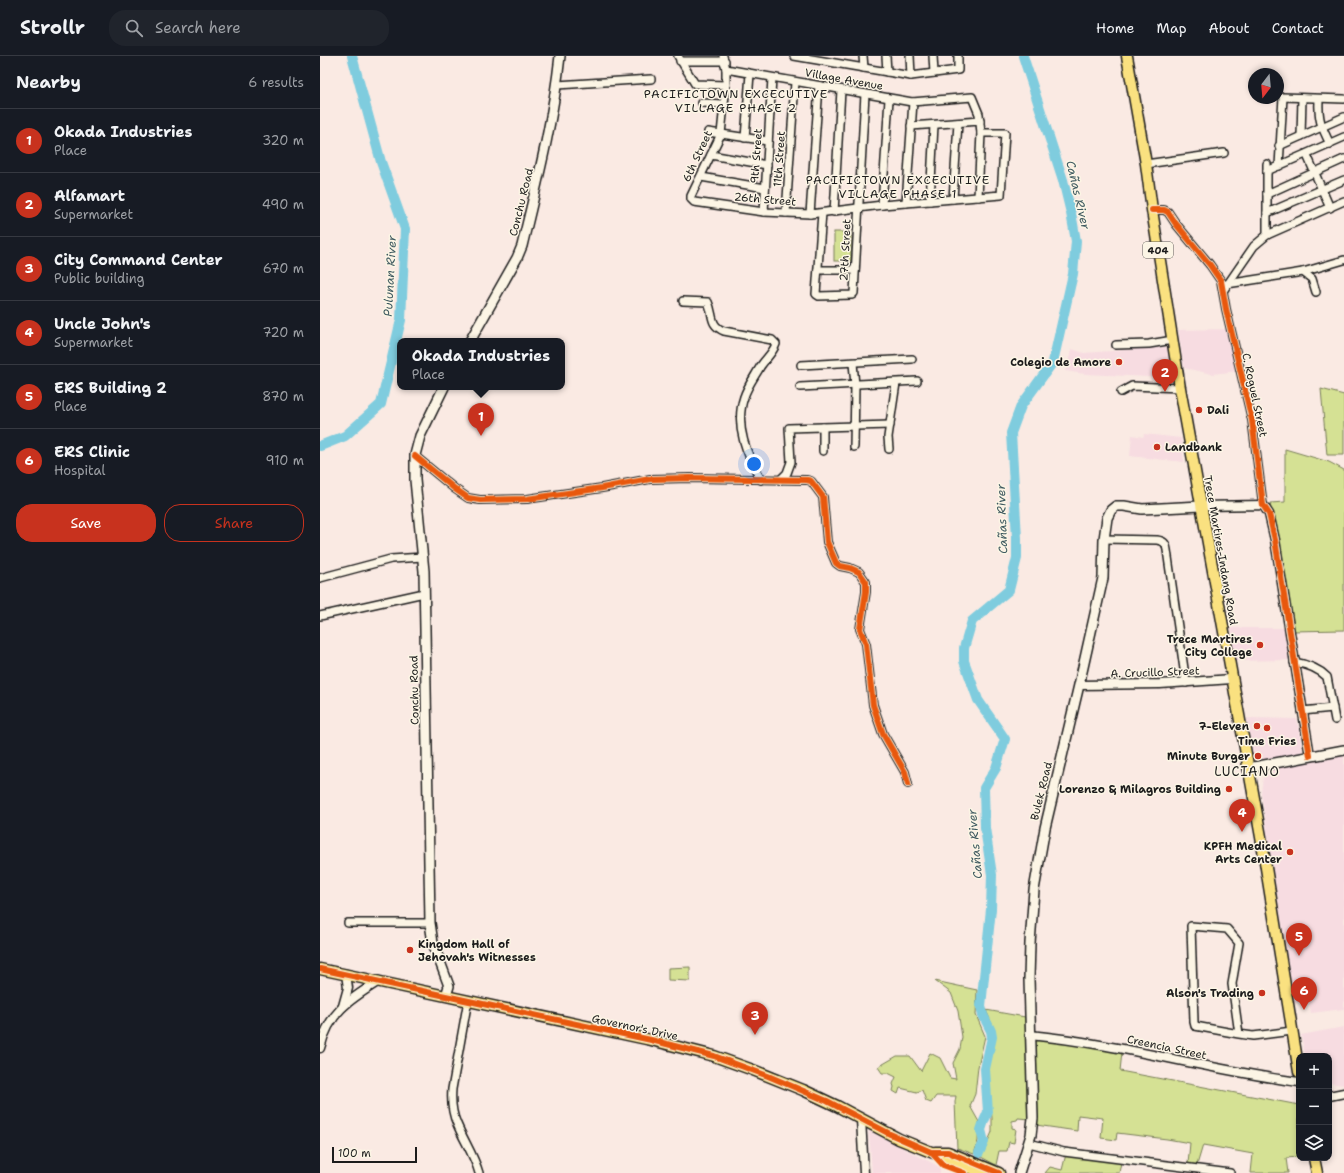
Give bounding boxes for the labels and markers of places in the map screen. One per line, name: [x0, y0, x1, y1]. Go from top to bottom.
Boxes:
place label: Colegio de Amore: [1010, 355, 1111, 370]
marker: Colegio de Amore: [1114, 357, 1124, 367]
pin: 2: [1152, 359, 1178, 392]
pin: 1: [468, 403, 494, 436]
place label: Dali: [1207, 403, 1229, 418]
marker: Dali: [1194, 405, 1204, 415]
place label: Landbank: [1165, 440, 1222, 455]
marker: Landbank: [1152, 442, 1162, 452]
place label: Trece Martires City College: [1167, 632, 1252, 660]
marker: Trece Martires City College: [1255, 640, 1265, 650]
place label: 7-Eleven: [1199, 719, 1250, 734]
marker: 7-Eleven: [1252, 721, 1262, 731]
marker: Time Fries: [1262, 723, 1272, 733]
place label: Time Fries: [1238, 734, 1296, 749]
place label: Minute Burger: [1167, 749, 1250, 764]
marker: Minute Burger: [1253, 751, 1263, 761]
place label: Lorenzo & Milagros Building: [1059, 782, 1221, 797]
marker: Lorenzo & Milagros Building: [1224, 784, 1234, 794]
pin: 4: [1229, 799, 1255, 832]
place label: KPFH Medical Arts Center: [1204, 839, 1282, 867]
marker: KPFH Medical Arts Center: [1285, 847, 1295, 857]
pin: 5: [1286, 923, 1312, 956]
place label: Kingdom Hall of Jehovah's Witnesses: [418, 937, 536, 965]
marker: Kingdom Hall of Jehovah's Witnesses: [405, 945, 415, 955]
pin: 6: [1291, 977, 1317, 1010]
place label: Alson's Trading: [1166, 986, 1254, 1001]
marker: Alson's Trading: [1257, 988, 1267, 998]
pin: 3: [742, 1002, 768, 1035]

